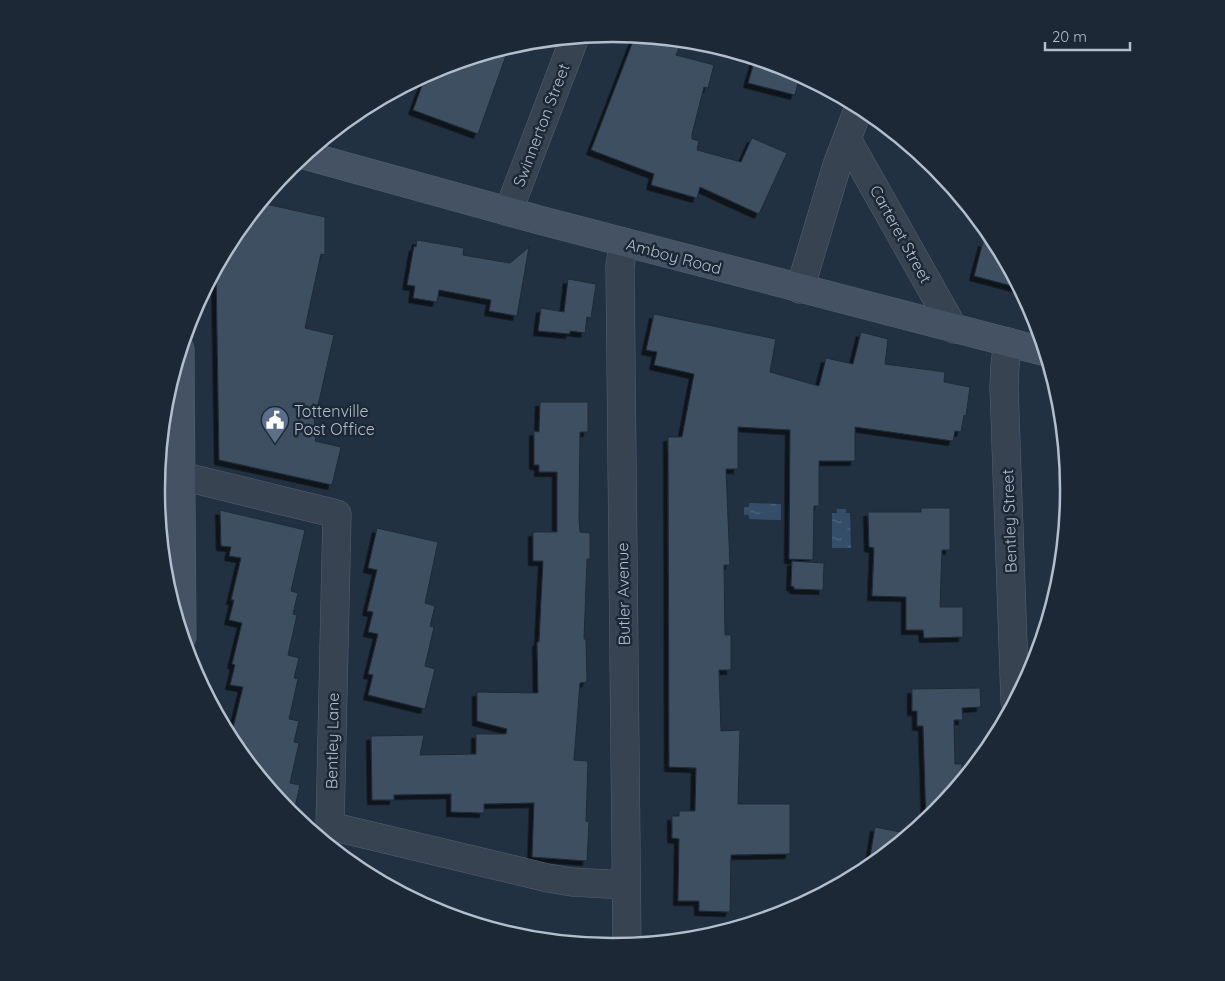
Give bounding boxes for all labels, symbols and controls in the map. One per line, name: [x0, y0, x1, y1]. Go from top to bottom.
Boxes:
scale bar: [1045, 20, 1130, 52]
text: 20 m: [1052, 27, 1087, 46]
street label: Swinnerton Street: [508, 61, 574, 189]
street label: Carteret Street: [866, 181, 936, 287]
street label: Amboy Road: [624, 234, 724, 278]
place label: Tottenville Post Office: [294, 401, 375, 439]
public building icon: Tottenville Post Office: [260, 405, 290, 444]
street label: Bentley Street: [997, 469, 1021, 573]
street label: Butler Avenue: [612, 542, 634, 646]
street label: Bentley Lane: [321, 693, 343, 789]

